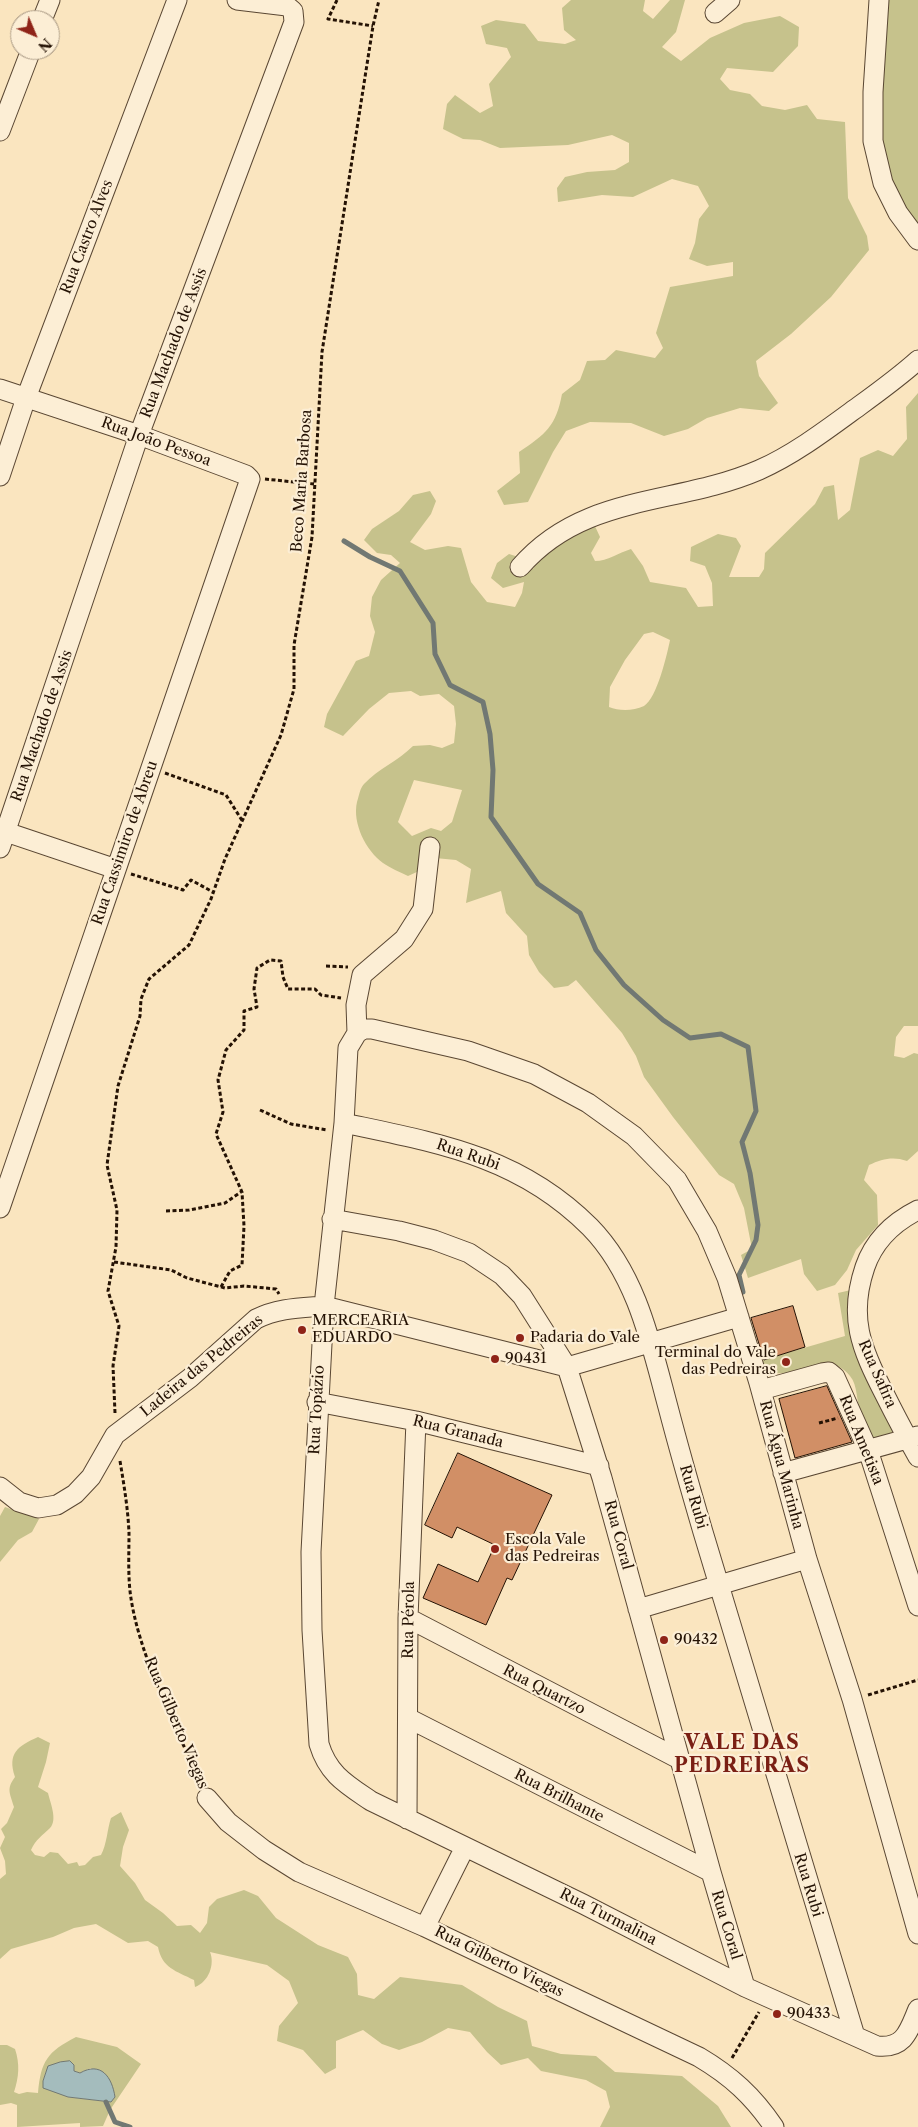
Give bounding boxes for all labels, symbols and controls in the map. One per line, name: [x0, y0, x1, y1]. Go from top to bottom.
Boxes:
north arrow: [10, 10, 60, 60]
text: N: [34, 34, 56, 56]
street label: Rua Castro Alves: [57, 177, 117, 297]
street label: Rua Machado de Assis: [137, 265, 211, 421]
street label: Beco Maria Barbosa: [288, 409, 316, 553]
street label: Rua João Pessoa: [99, 414, 213, 470]
street label: Rua Machado de Assis: [8, 648, 76, 804]
street label: Rua Cassimiro de Abreu: [88, 759, 162, 927]
street label: Rua Rubi: [434, 1136, 502, 1174]
street label: Ladeira das Pedreiras: [137, 1311, 267, 1421]
place label: MERCEARIA EDUARDO: [312, 1312, 409, 1347]
marker: MERCEARIA EDUARDO: [296, 1324, 308, 1336]
place label: Padaria do Vale: [530, 1329, 640, 1347]
marker: Padaria do Vale: [514, 1332, 526, 1344]
street label: Rua Safira: [854, 1337, 900, 1411]
place label: Terminal do Vale das Pedreiras: [655, 1344, 776, 1379]
place label: 90431: [505, 1350, 547, 1368]
marker: 90431: [489, 1353, 501, 1365]
marker: Terminal do Vale das Pedreiras: [780, 1356, 792, 1368]
street label: Rua Topázio: [306, 1365, 328, 1455]
street label: Rua Ametista: [835, 1393, 887, 1487]
street label: Rua Água Marinha: [755, 1399, 807, 1531]
street label: Rua Granada: [411, 1412, 505, 1452]
street label: Rua Rubi: [675, 1463, 711, 1531]
street label: Rua Coral: [600, 1498, 636, 1572]
place label: Escola Vale das Pedreiras: [505, 1531, 599, 1566]
marker: Escola Vale das Pedreiras: [489, 1543, 501, 1555]
street label: Rua Pérola: [399, 1581, 419, 1659]
place label: 90432: [674, 1631, 718, 1649]
marker: 90432: [658, 1634, 670, 1646]
street label: Rua Gilberto Viegas: [140, 1654, 212, 1792]
street label: Rua Quartzo: [500, 1661, 588, 1719]
district label: VALE DAS PEDREIRAS: [673, 1731, 811, 1778]
street label: Rua Brilhante: [511, 1766, 607, 1826]
street label: Rua Rubi: [790, 1851, 826, 1919]
street label: Rua Turmalina: [556, 1885, 660, 1949]
street label: Rua Coral: [707, 1888, 745, 1962]
street label: Rua Gilberto Viegas: [431, 1923, 567, 2001]
place label: 90433: [787, 2005, 830, 2023]
marker: 90433: [771, 2008, 783, 2020]

